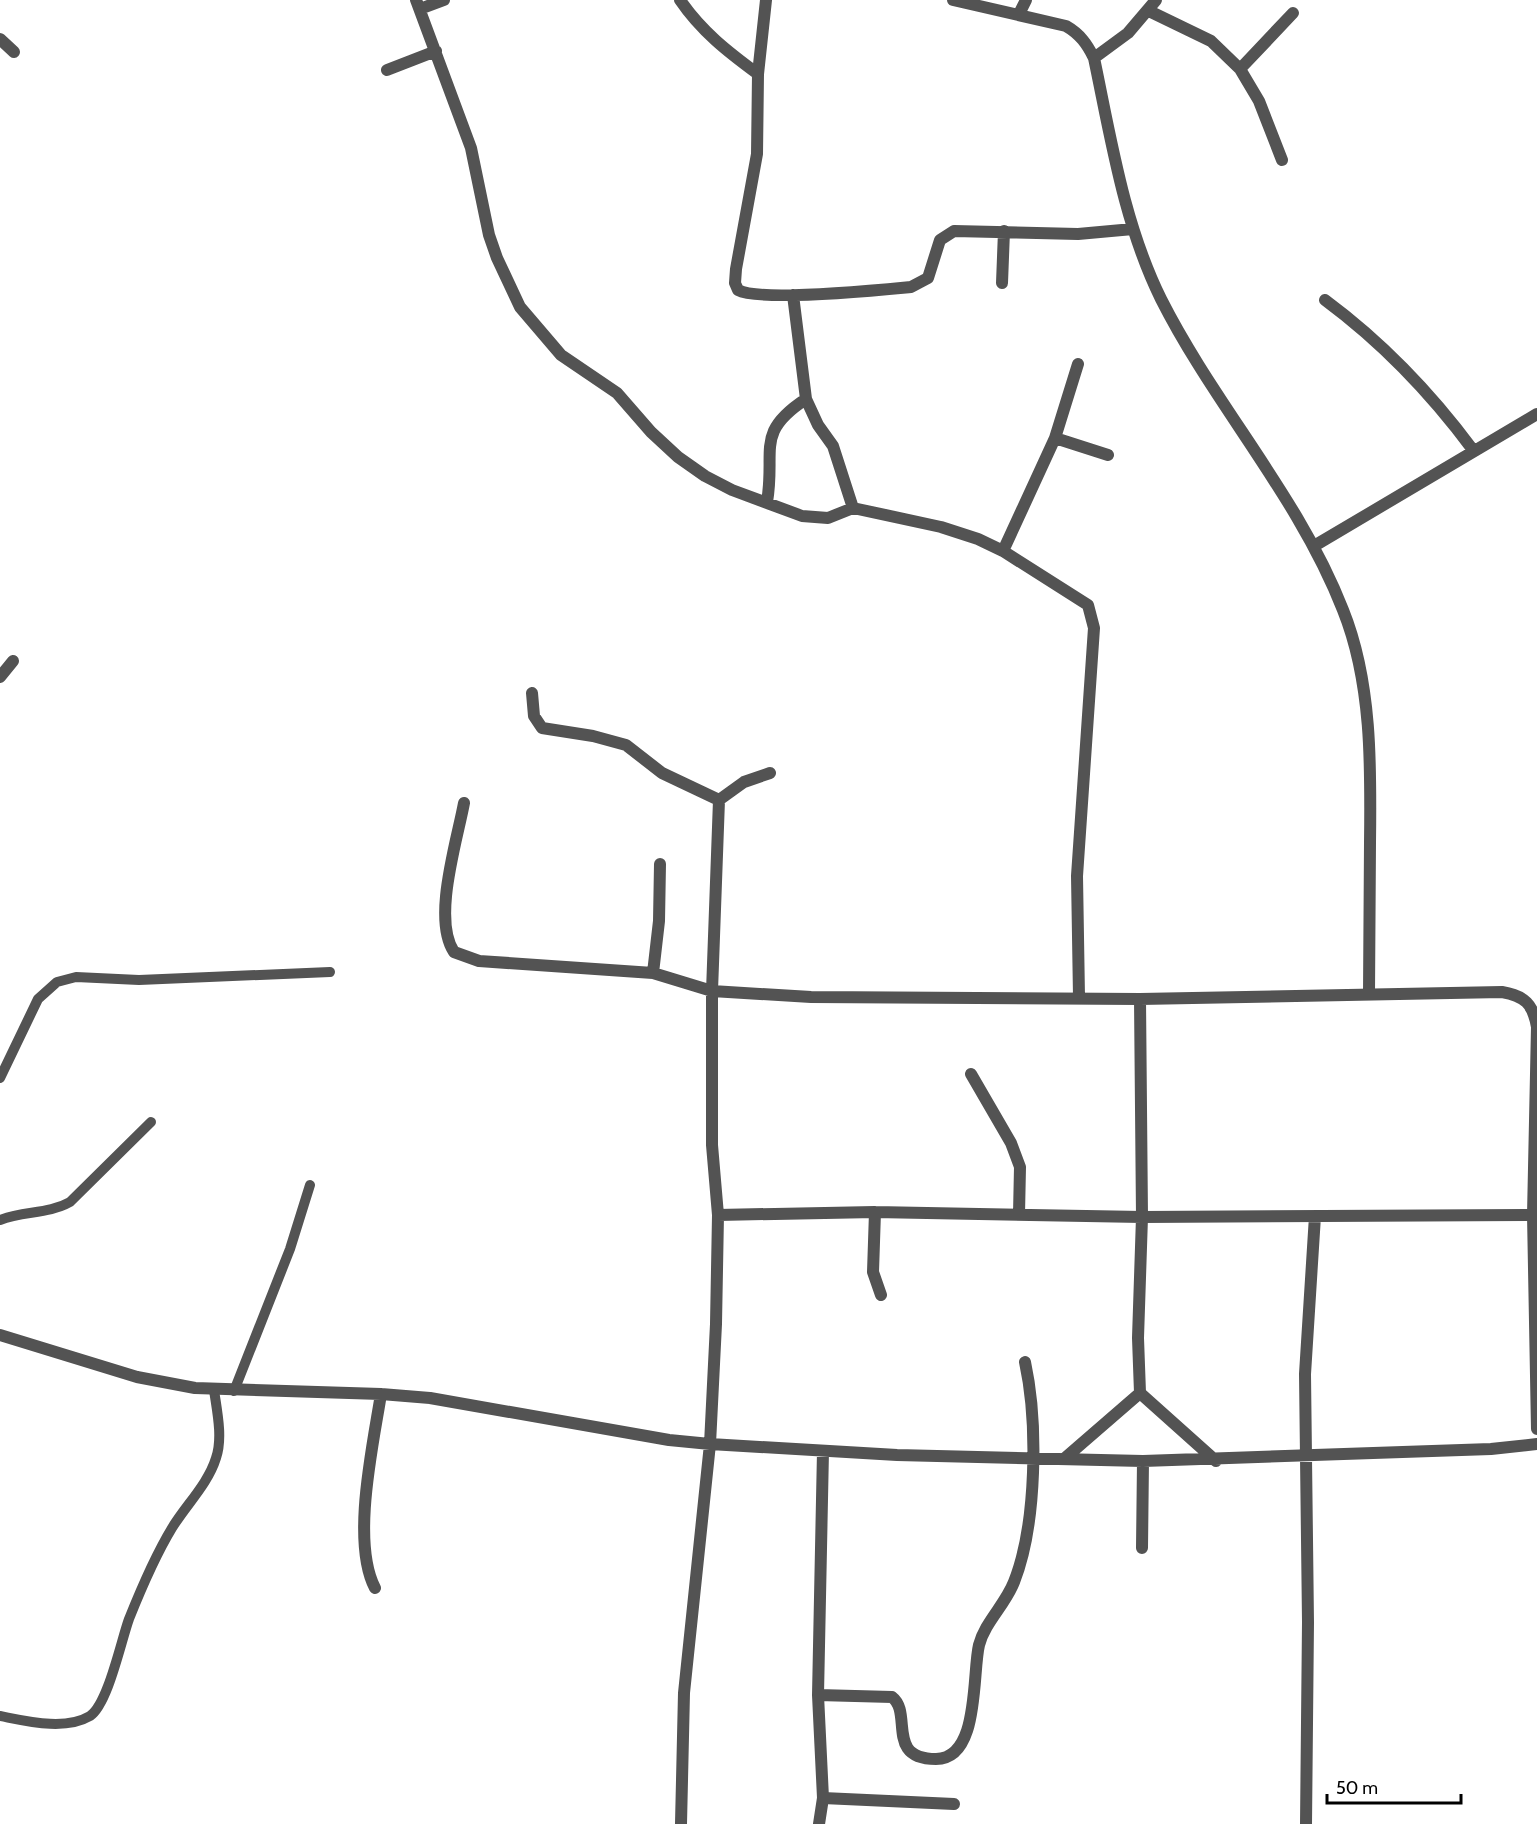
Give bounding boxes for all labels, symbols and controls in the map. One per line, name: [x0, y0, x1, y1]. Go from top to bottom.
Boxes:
scale bar: [1327, 1767, 1460, 1805]
text: 50 m: [1336, 1777, 1378, 1799]

